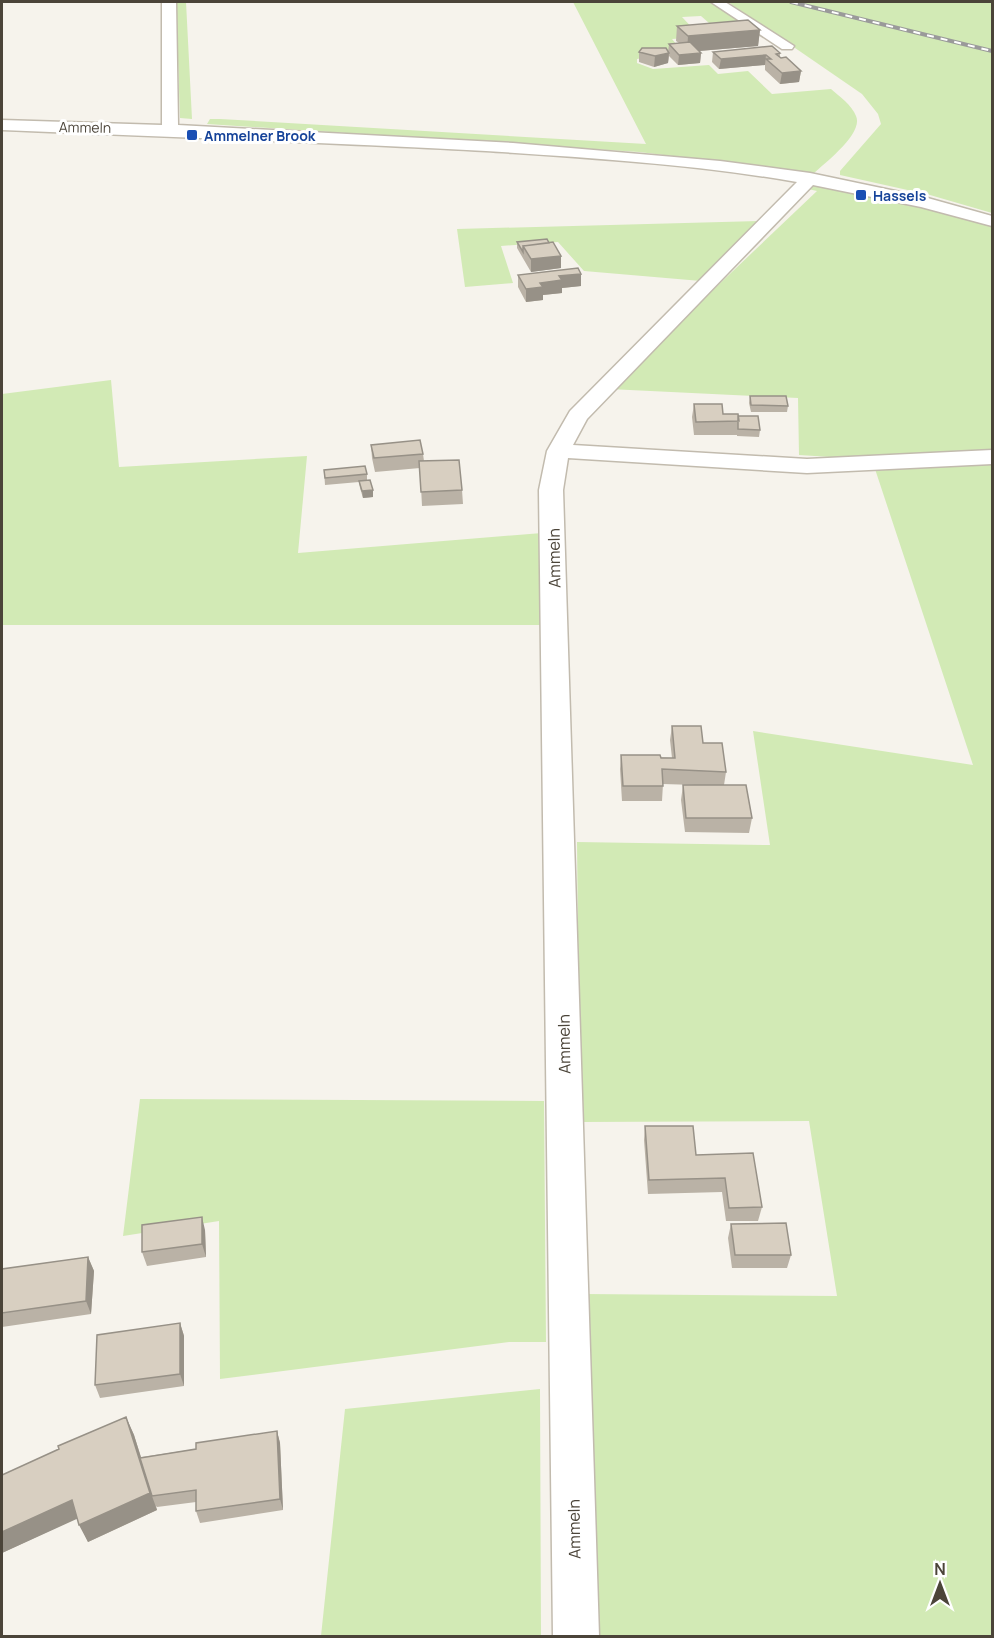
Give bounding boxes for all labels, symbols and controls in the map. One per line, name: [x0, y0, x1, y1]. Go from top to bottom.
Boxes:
street label: Ammeln: [59, 117, 111, 137]
place label: Ammelner Brook: [204, 126, 316, 145]
marker: Ammelner Brook: [185, 128, 199, 142]
place label: Hassels: [873, 186, 927, 205]
marker: Hassels: [854, 188, 868, 202]
street label: Ammeln: [542, 528, 566, 588]
street label: Ammeln: [552, 1014, 576, 1074]
street label: Ammeln: [562, 1499, 586, 1559]
north arrow: [910, 1554, 970, 1614]
text: N: [934, 1558, 946, 1580]

